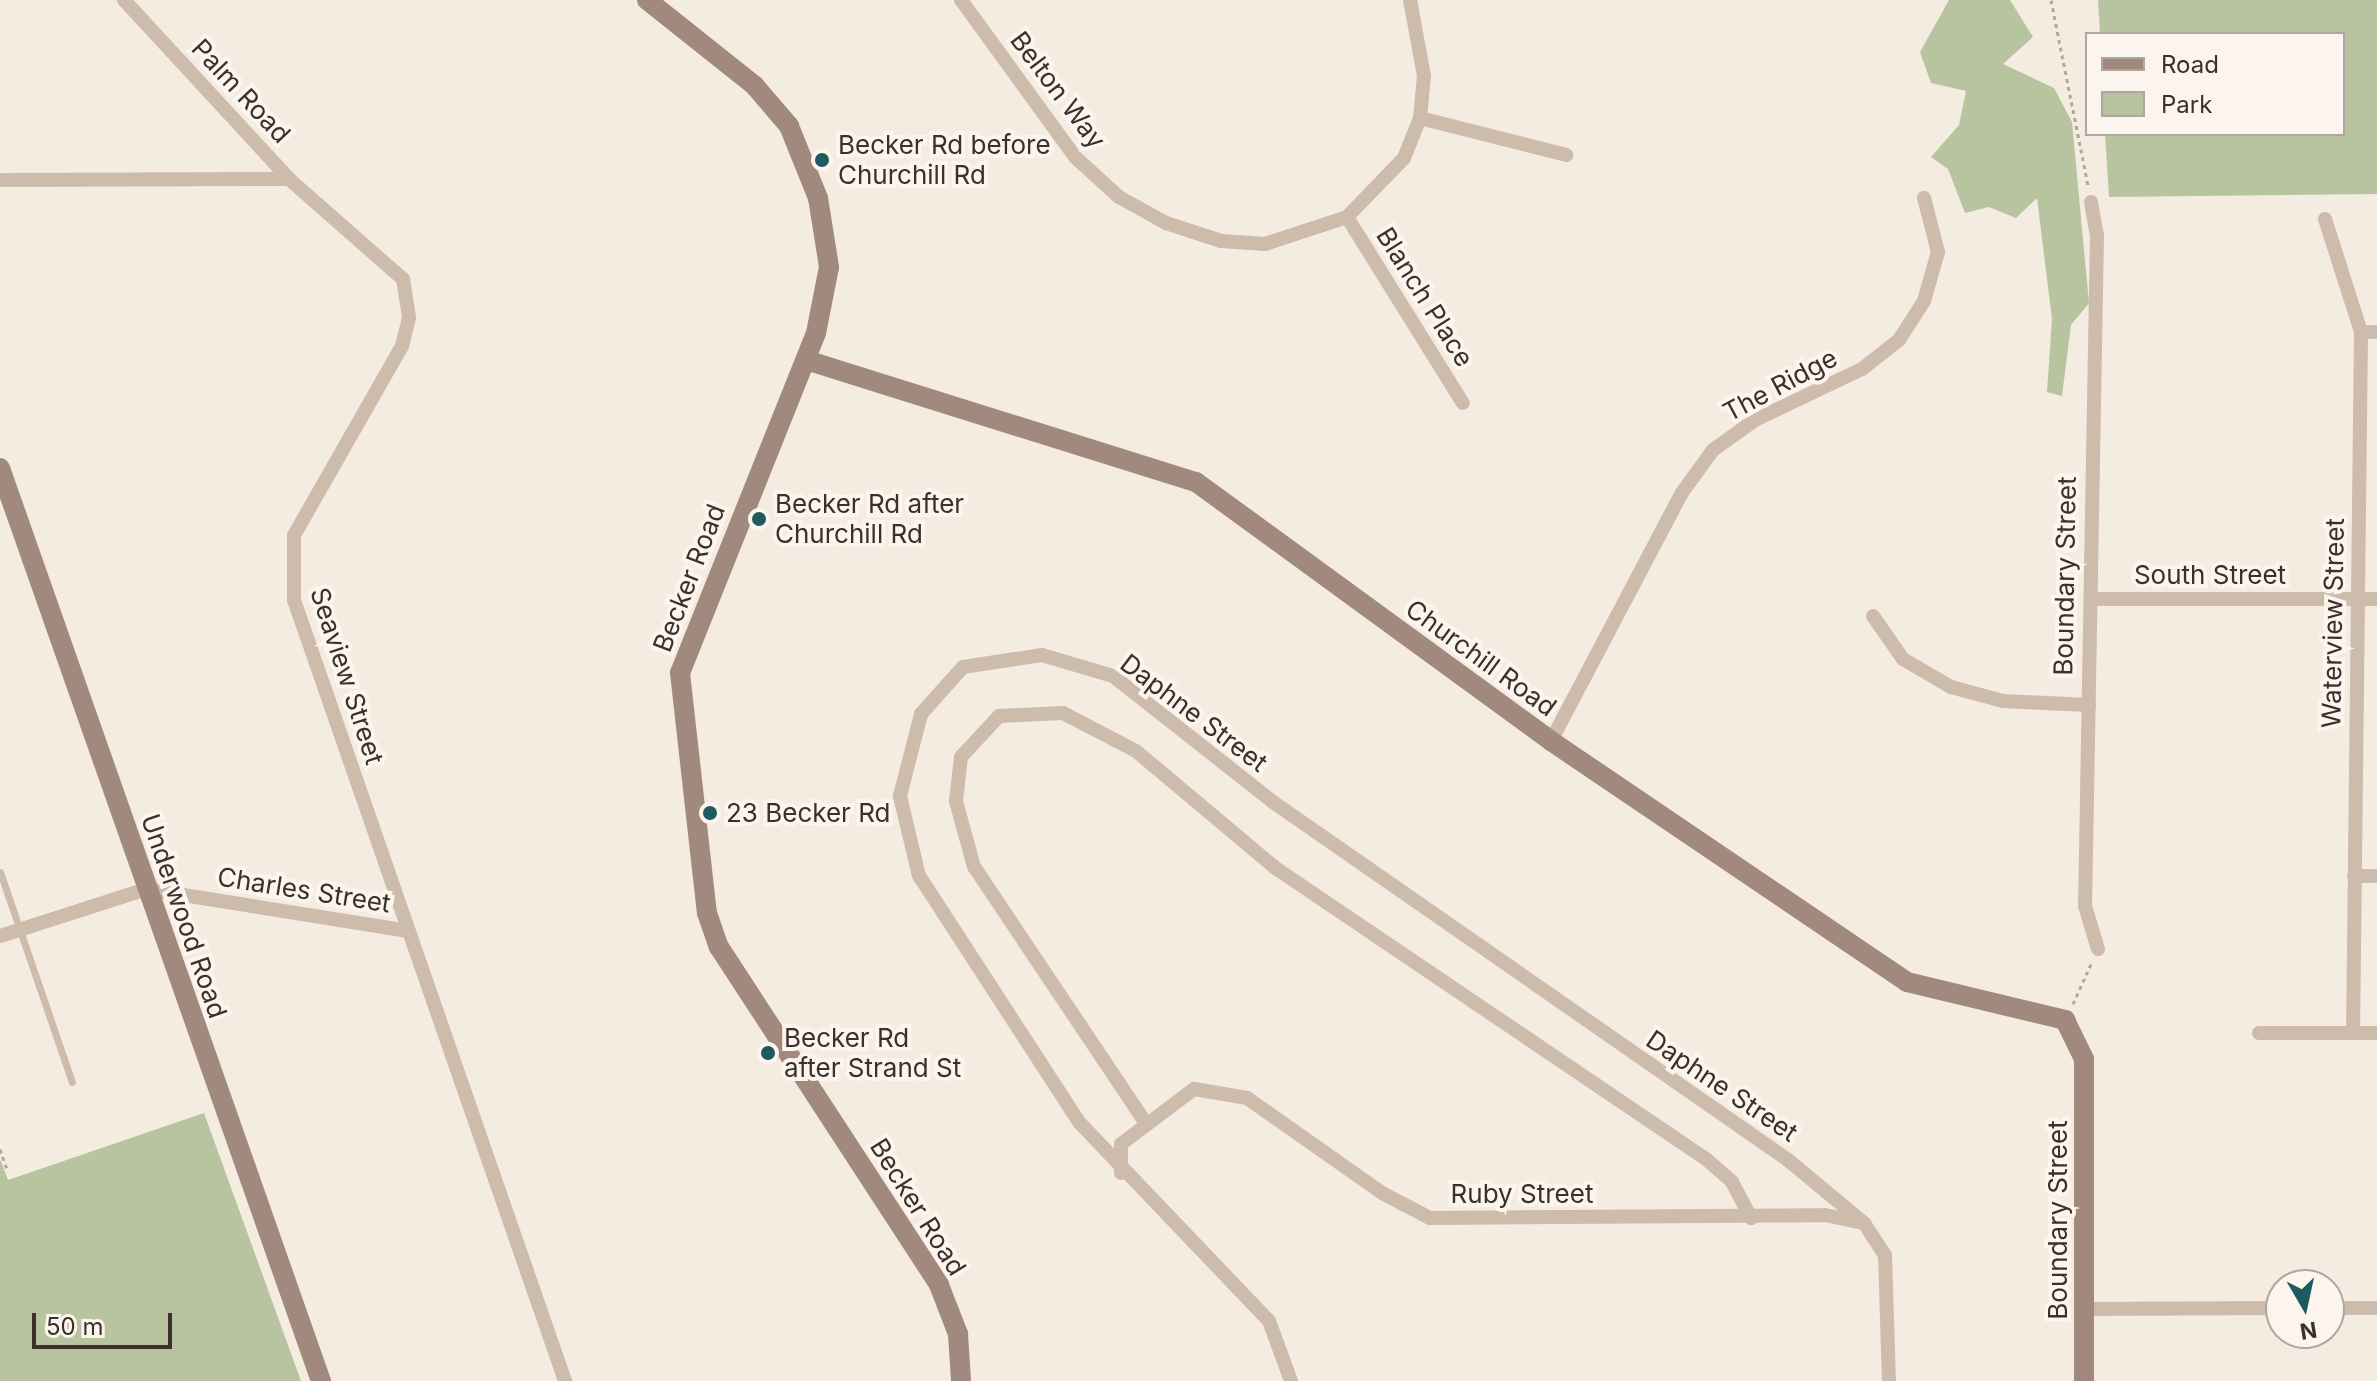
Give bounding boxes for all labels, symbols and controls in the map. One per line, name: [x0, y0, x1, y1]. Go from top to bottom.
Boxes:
street label: Belton Way: [1004, 25, 1112, 155]
legend: [2085, 32, 2345, 136]
street label: Palm Road: [185, 33, 297, 149]
text: Road: [2161, 50, 2219, 79]
text: Park: [2161, 90, 2212, 119]
place label: Becker Rd before Churchill Rd: [838, 129, 1051, 190]
marker: Becker Rd before Churchill Rd: [813, 151, 831, 169]
street label: Blanch Place: [1370, 222, 1480, 372]
street label: The Ridge: [1718, 342, 1842, 428]
street label: Boundary Street: [2048, 476, 2082, 676]
place label: Becker Rd after Churchill Rd: [775, 488, 964, 550]
street label: Becker Road: [647, 500, 731, 656]
marker: Becker Rd after Churchill Rd: [750, 510, 768, 528]
street label: Waterview Street: [2316, 518, 2350, 728]
street label: South Street: [2134, 559, 2286, 591]
street label: Seaview Street: [304, 584, 390, 768]
street label: Churchill Road: [1400, 593, 1562, 723]
street label: Daphne Street: [1114, 648, 1274, 778]
place label: 23 Becker Rd: [726, 797, 890, 829]
marker: 23 Becker Rd: [701, 804, 719, 822]
street label: Underwood Road: [134, 810, 234, 1022]
street label: Charles Street: [215, 861, 393, 919]
place label: Becker Rd after Strand St: [784, 1022, 961, 1084]
street label: Daphne Street: [1640, 1024, 1804, 1148]
marker: Becker Rd after Strand St: [759, 1044, 777, 1062]
street label: Boundary Street: [2042, 1120, 2074, 1320]
street label: Becker Road: [864, 1133, 972, 1281]
street label: Ruby Street: [1451, 1178, 1593, 1210]
north arrow: [2265, 1269, 2345, 1349]
scale bar: [36, 1297, 176, 1347]
text: 50 m: [46, 1312, 104, 1341]
text: N: [2298, 1317, 2319, 1345]

